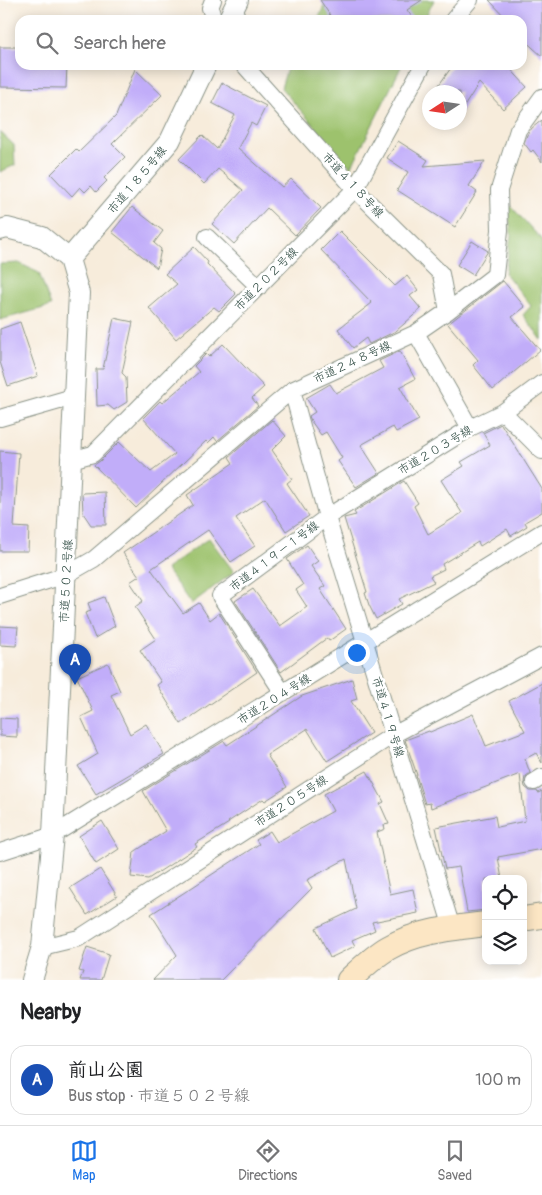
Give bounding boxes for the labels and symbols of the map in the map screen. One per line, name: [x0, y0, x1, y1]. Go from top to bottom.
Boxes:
north arrow: [422, 85, 467, 130]
street label: 市道１８５号線: [105, 143, 170, 217]
street label: 市道４１８号線: [318, 150, 387, 221]
street label: 市道２０２号線: [231, 244, 301, 314]
street label: 市道２４８号線: [311, 338, 393, 387]
street label: 市道２０３号線: [395, 422, 475, 478]
street label: 市道４１９－１号線: [227, 518, 322, 595]
street label: 市道５０２号線: [57, 539, 76, 623]
your location: [344, 640, 370, 666]
pin: A: [59, 644, 91, 685]
street label: 市道２０４号線: [235, 671, 314, 728]
street label: 市道４１９号線: [368, 675, 407, 760]
street label: 市道２０５号線: [252, 772, 331, 831]

